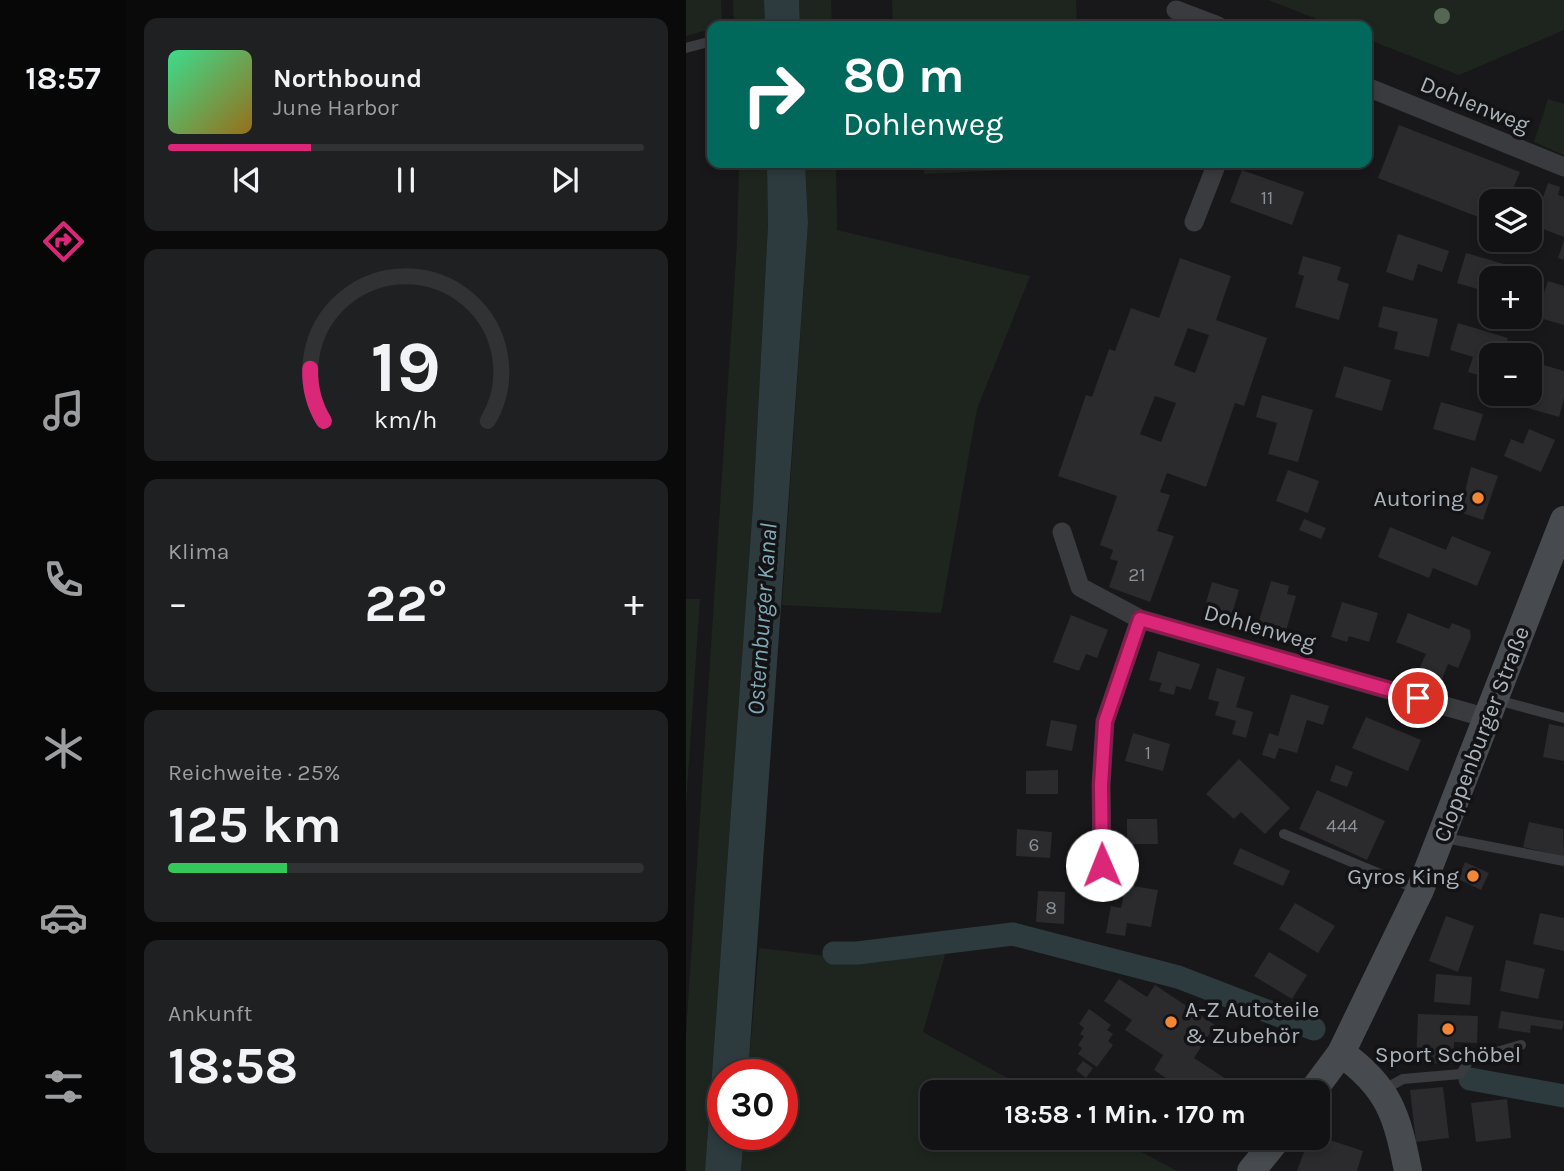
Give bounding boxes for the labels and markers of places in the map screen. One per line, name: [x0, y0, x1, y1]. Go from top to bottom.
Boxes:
place label: Autoring: [1374, 485, 1464, 512]
marker: Autoring: [1470, 490, 1486, 506]
pin: [1388, 668, 1448, 728]
place label: Gyros King: [1347, 863, 1459, 890]
marker: Gyros King: [1465, 868, 1481, 884]
place label: A-Z Autoteile & Zubehör: [1185, 996, 1319, 1049]
marker: A-Z Autoteile & Zubehör: [1163, 1014, 1179, 1030]
marker: Sport Schöbel: [1440, 1021, 1456, 1037]
place label: Sport Schöbel: [1375, 1041, 1521, 1068]

